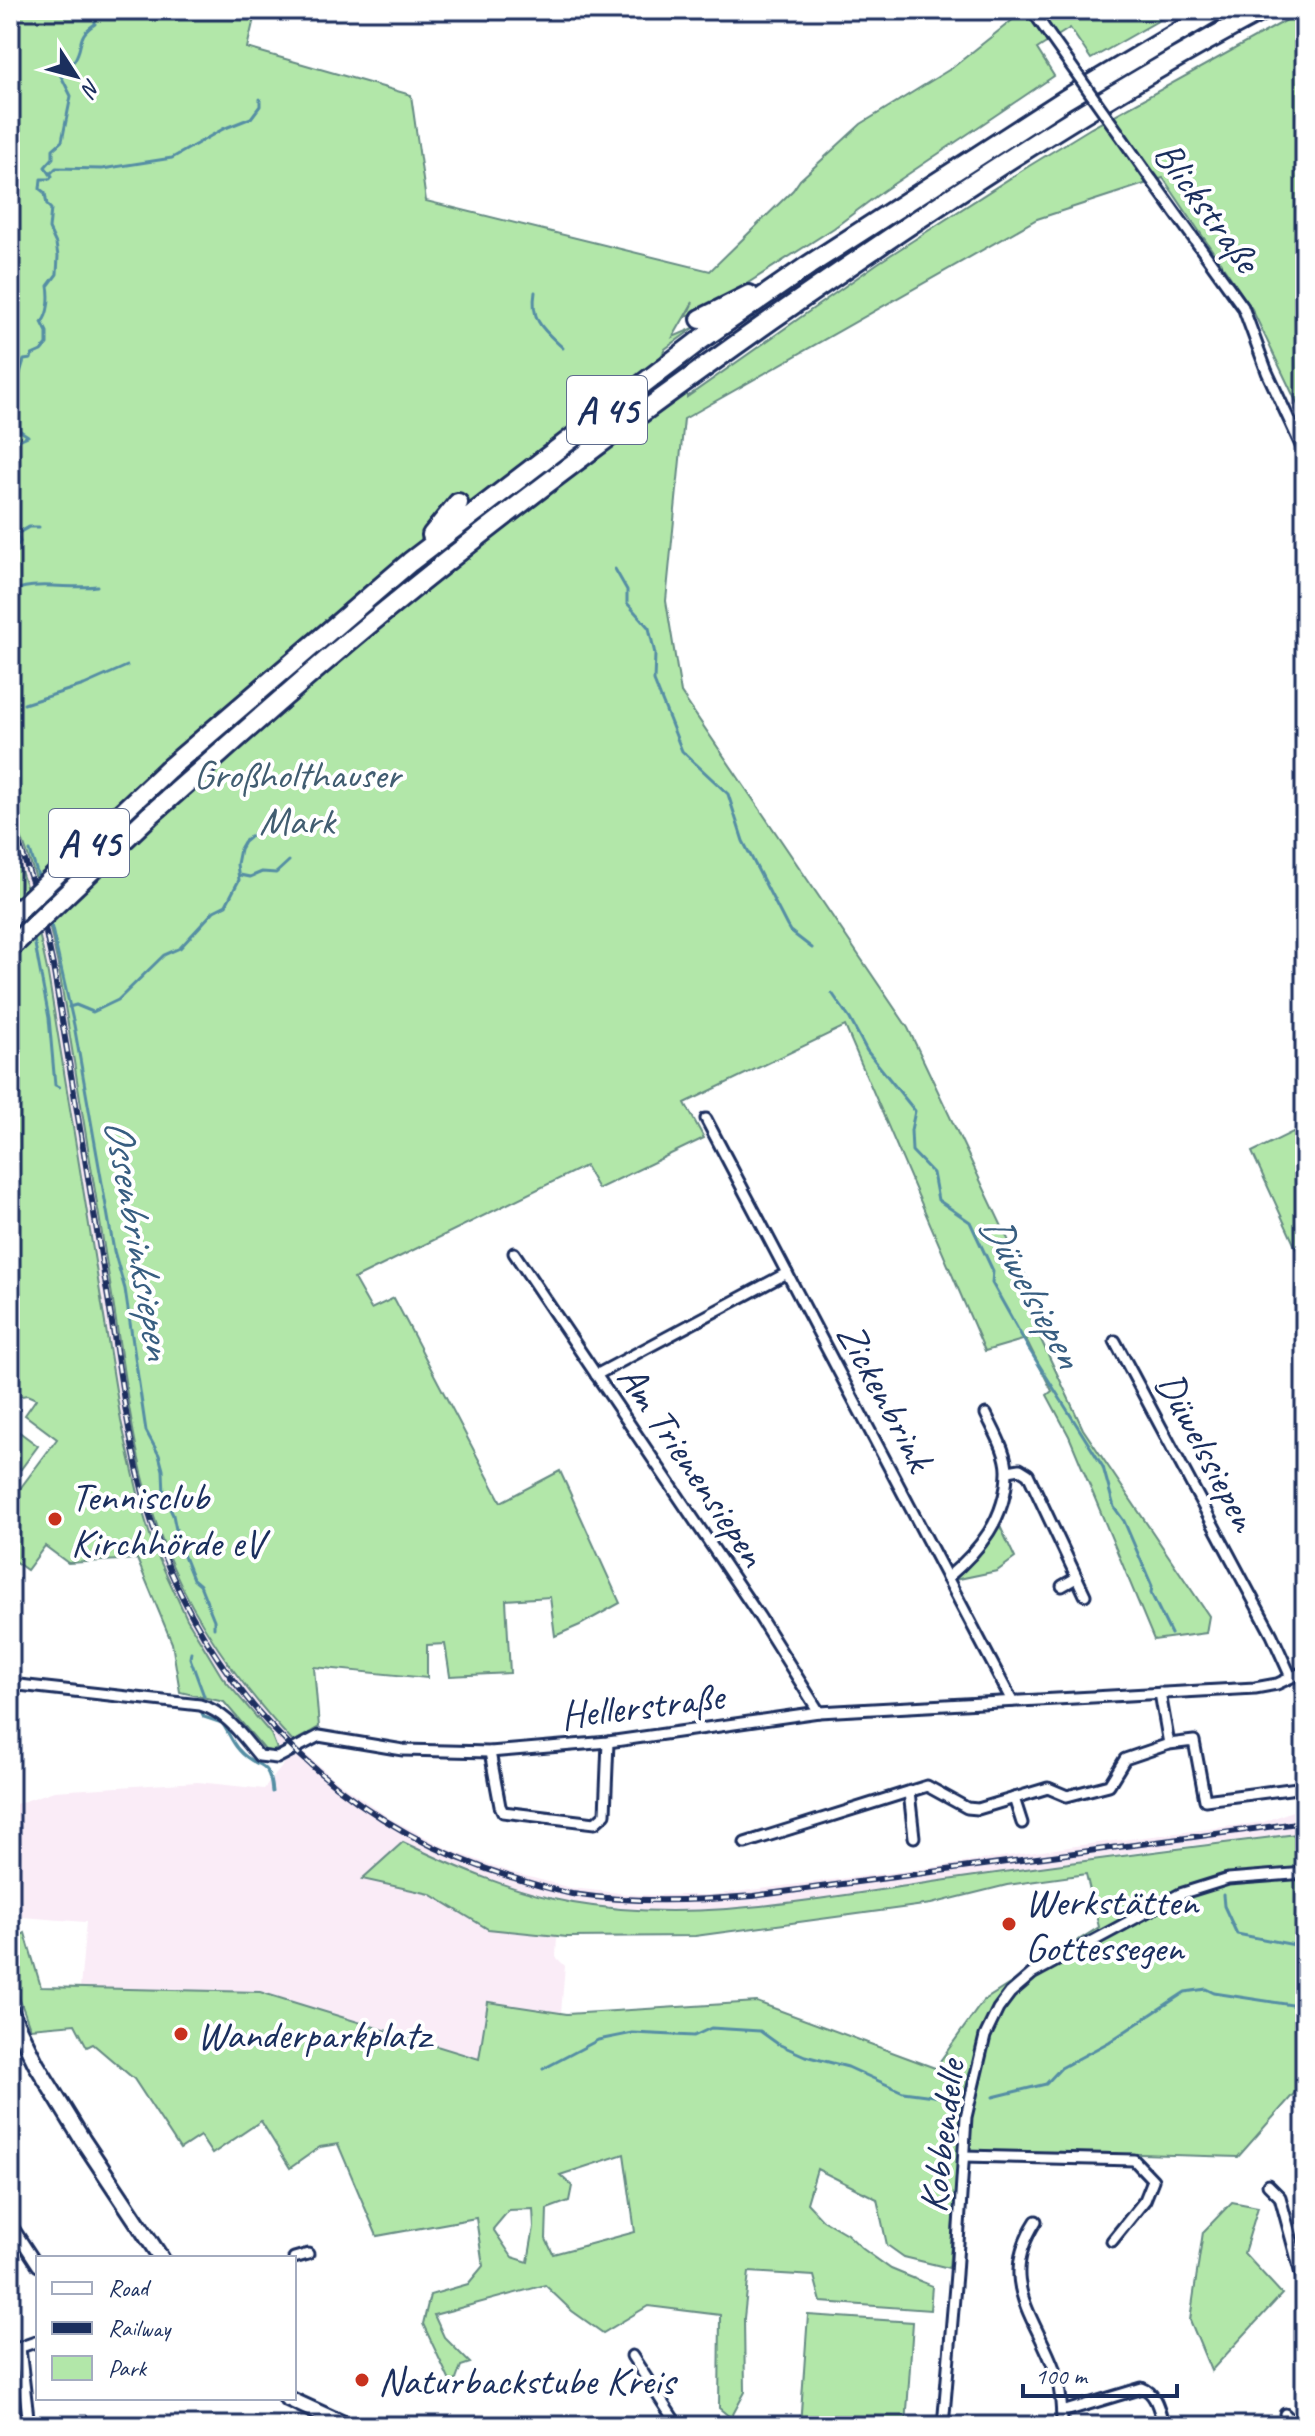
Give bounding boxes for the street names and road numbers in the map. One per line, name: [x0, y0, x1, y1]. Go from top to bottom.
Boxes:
street label: Blickstraße: [1143, 131, 1273, 285]
road number: A 45: [567, 376, 647, 444]
road number: A 45: [49, 809, 129, 877]
street label: Zickenbrink: [825, 1314, 946, 1482]
street label: Am Trienensiepen: [606, 1355, 778, 1577]
street label: Düwelssiepen: [1145, 1364, 1271, 1541]
street label: Hellerstraße: [558, 1671, 729, 1741]
street label: Kobbendelle: [908, 2054, 976, 2215]

